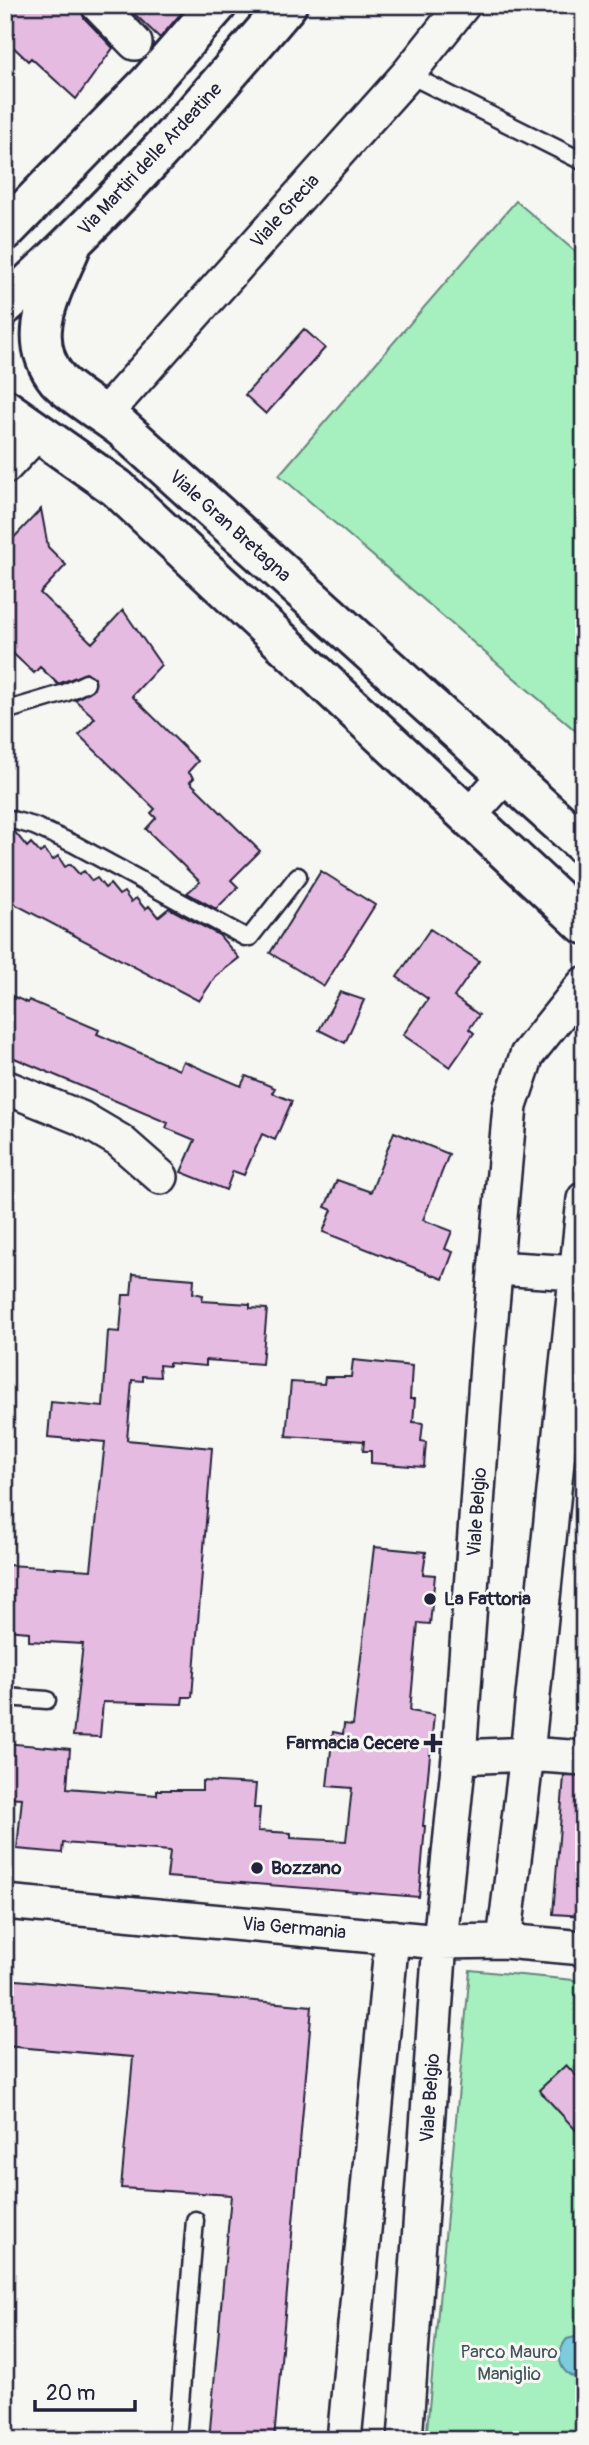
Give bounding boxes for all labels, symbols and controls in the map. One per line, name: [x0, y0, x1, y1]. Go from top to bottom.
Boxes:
street label: Via Martiri delle Ardeatine: [73, 77, 228, 241]
street label: Viale Grecia: [245, 169, 325, 253]
street label: Viale Gran Bretagna: [164, 465, 296, 587]
street label: Viale Belgio: [462, 1467, 492, 1557]
place label: La Fattoria: [444, 1587, 531, 1611]
marker: La Fattoria: [422, 1591, 438, 1607]
place label: Farmacia Cecere: [286, 1731, 420, 1755]
marker: Farmacia Cecere: [425, 1735, 441, 1751]
place label: Bozzano: [271, 1856, 342, 1880]
marker: Bozzano: [249, 1860, 265, 1876]
street label: Via Germania: [241, 1911, 347, 1945]
street label: Viale Belgio: [415, 2053, 445, 2143]
park label: Parco Mauro Maniglio: [460, 2340, 558, 2386]
scale bar: [35, 2368, 135, 2412]
text: 20 m: [46, 2380, 95, 2407]

